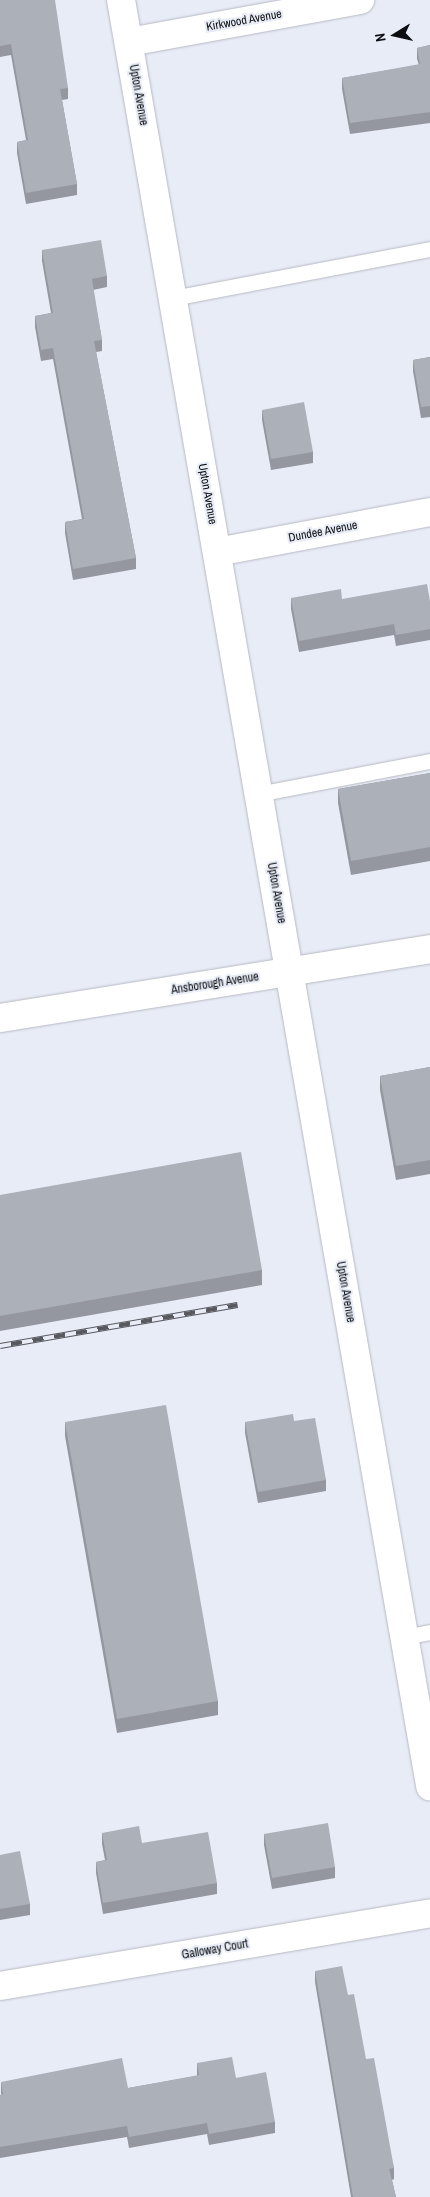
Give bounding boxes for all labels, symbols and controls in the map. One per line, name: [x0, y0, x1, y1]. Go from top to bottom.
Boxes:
street label: Kirkwood Avenue: [205, 7, 283, 35]
north arrow: [370, 10, 420, 60]
text: N: [371, 32, 390, 43]
street label: Upton Avenue: [126, 63, 150, 127]
street label: Upton Avenue: [195, 462, 219, 526]
street label: Dundee Avenue: [287, 518, 359, 546]
street label: Upton Avenue: [264, 861, 288, 925]
street label: Ansborough Avenue: [170, 970, 260, 998]
street label: Upton Avenue: [333, 1260, 357, 1324]
street label: Galloway Court: [181, 1937, 249, 1963]

